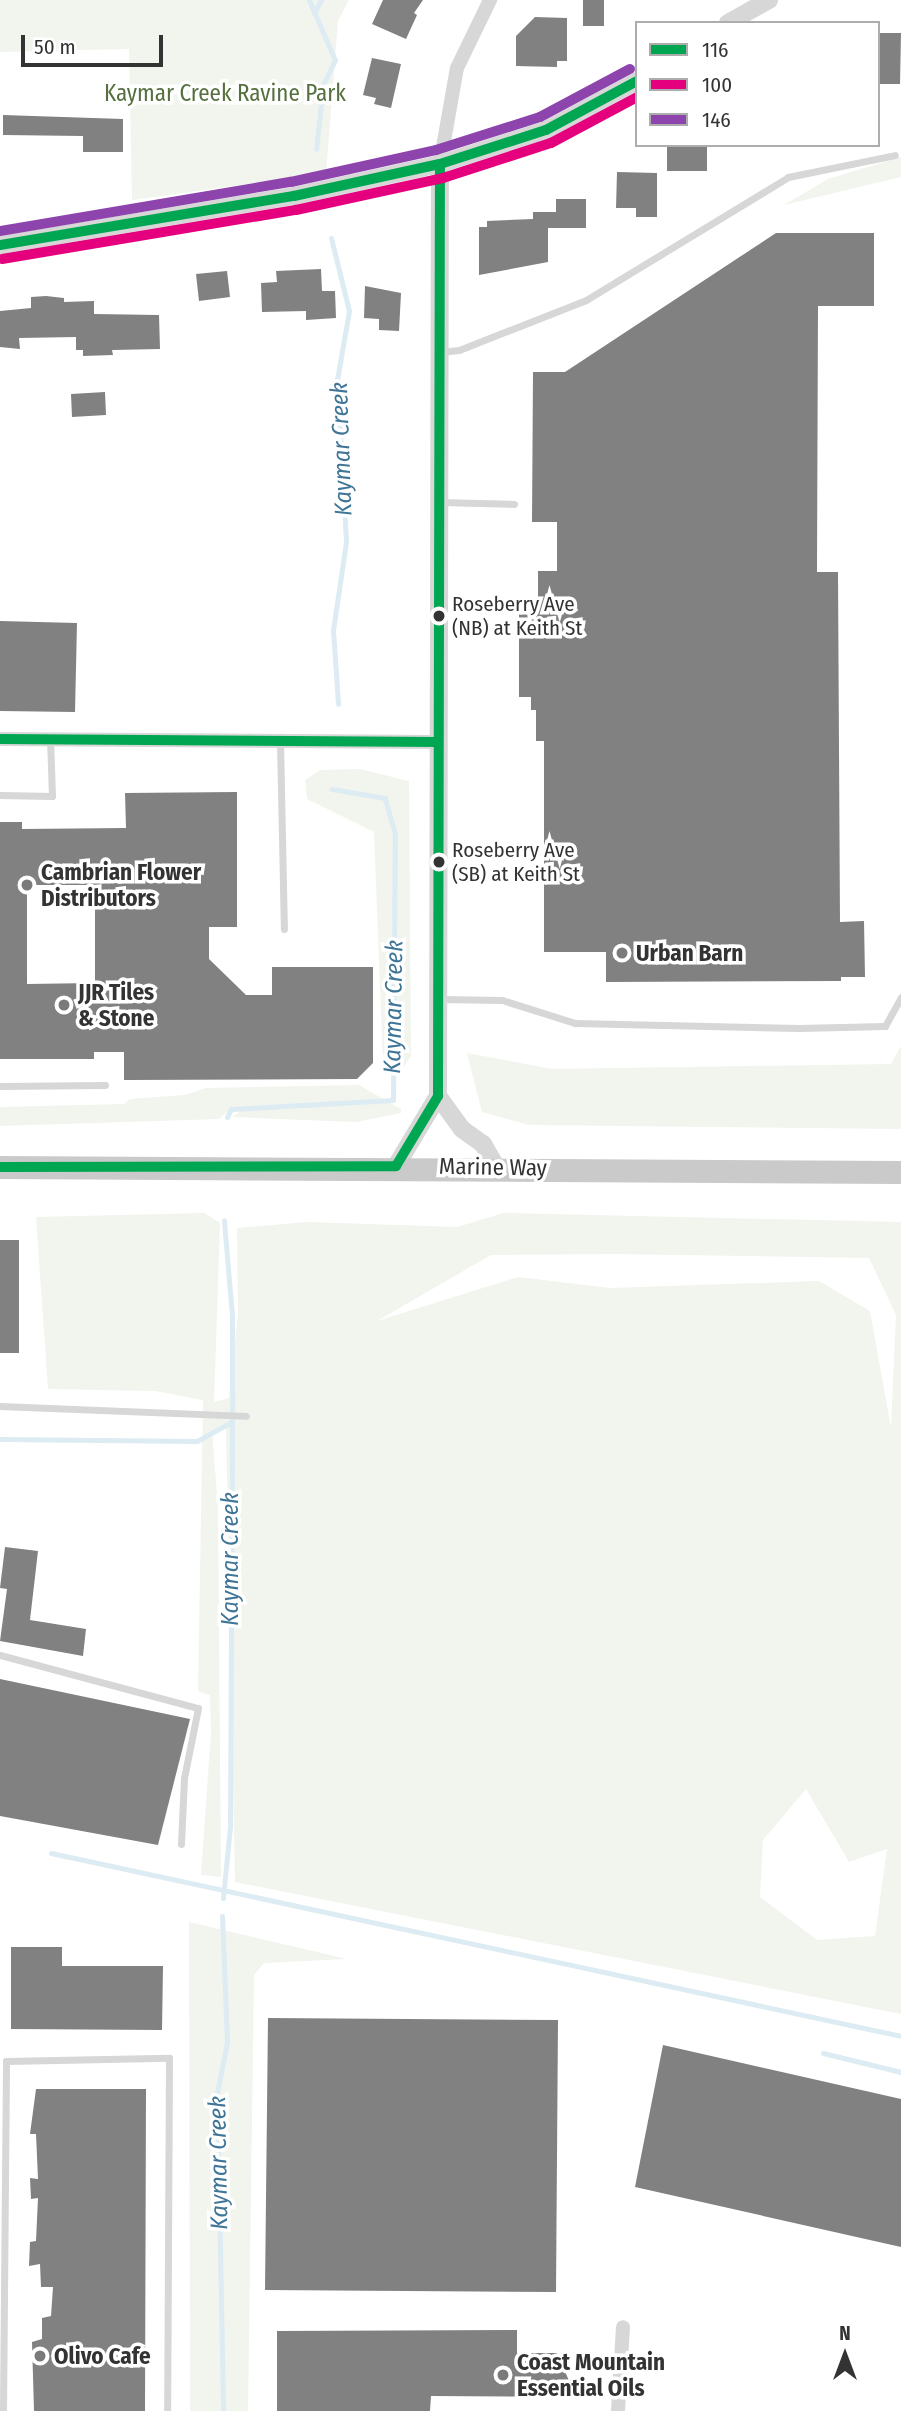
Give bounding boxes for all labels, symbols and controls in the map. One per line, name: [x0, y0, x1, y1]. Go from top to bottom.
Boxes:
scale bar: [24, 21, 166, 65]
legend: [635, 21, 880, 147]
text: 50 m: [34, 34, 76, 60]
text: 116: [702, 37, 729, 63]
text: 100: [702, 72, 732, 98]
park label: Kaymar Creek Ravine Park: [104, 79, 346, 107]
text: 146: [702, 107, 731, 133]
water label: Kaymar Creek: [325, 382, 359, 516]
place label: Roseberry Ave (NB) at Keith St: [452, 591, 582, 641]
marker: Roseberry Ave (NB) at Keith St: [432, 609, 446, 623]
place label: Roseberry Ave (SB) at Keith St: [452, 837, 580, 887]
marker: Roseberry Ave (SB) at Keith St: [432, 855, 446, 869]
place label: Cambrian Flower Distributors: [41, 858, 201, 912]
marker: Cambrian Flower Distributors: [19, 877, 35, 893]
place label: Urban Barn: [636, 939, 743, 967]
water label: Kaymar Creek: [378, 940, 410, 1074]
marker: Urban Barn: [614, 945, 630, 961]
place label: JJR Tiles & Stone: [78, 978, 154, 1032]
marker: JJR Tiles & Stone: [56, 997, 72, 1013]
street label: Marine Way: [439, 1152, 547, 1182]
water label: Kaymar Creek: [217, 1492, 245, 1626]
water label: Kaymar Creek: [203, 2096, 235, 2230]
north arrow: [810, 2320, 880, 2390]
text: N: [839, 2322, 851, 2345]
place label: Olivo Cafe: [54, 2342, 151, 2370]
marker: Olivo Cafe: [32, 2348, 48, 2364]
place label: Coast Mountain Essential Oils: [517, 2348, 665, 2402]
marker: Coast Mountain Essential Oils: [495, 2367, 511, 2383]

